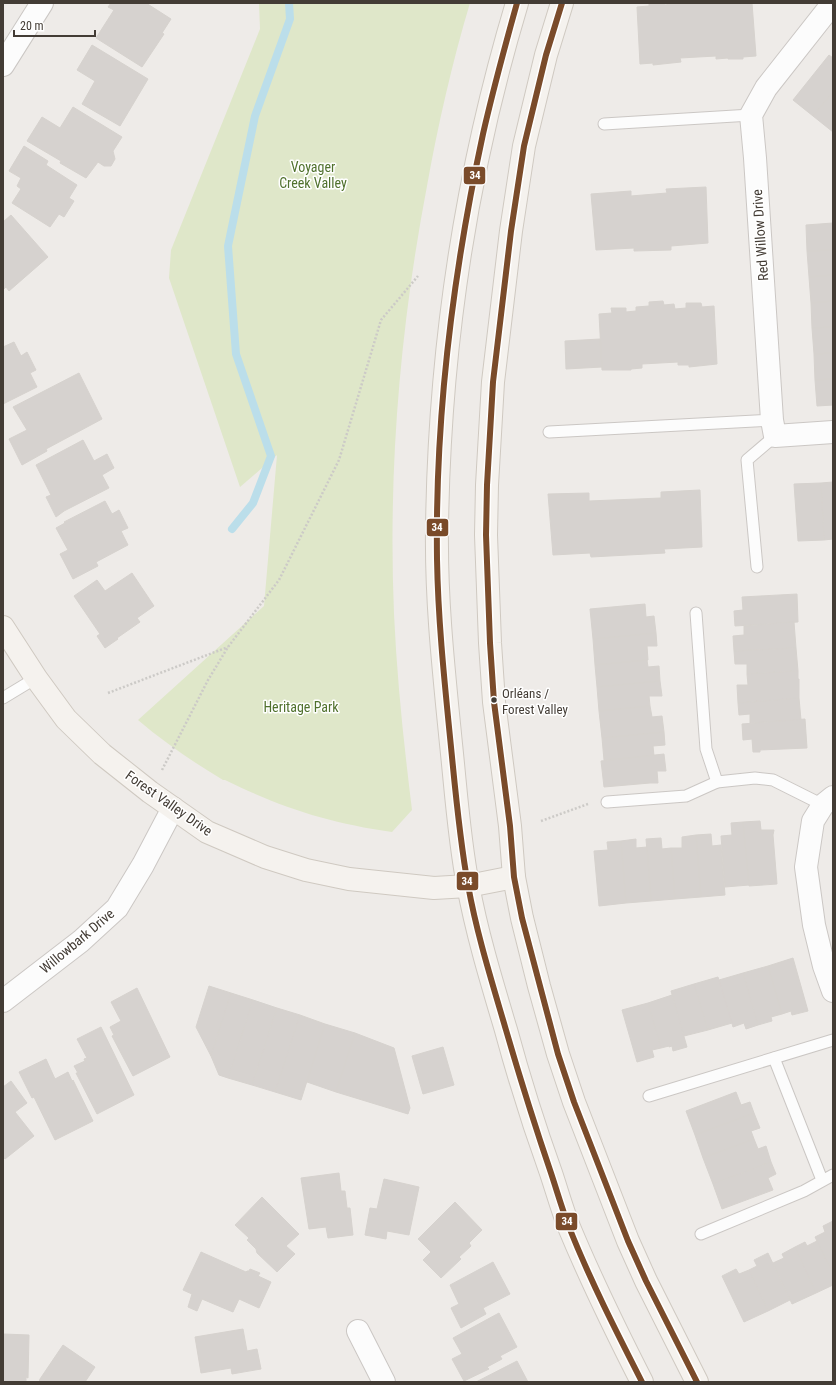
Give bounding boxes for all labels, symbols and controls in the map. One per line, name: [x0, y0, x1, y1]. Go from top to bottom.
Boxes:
scale bar: [14, 12, 95, 38]
text: 20 m: [20, 19, 44, 33]
park label: Voyager Creek Valley: [279, 159, 347, 191]
line badge: 34: [463, 166, 486, 185]
text: 34: [469, 169, 481, 182]
street label: Red Willow Drive: [749, 188, 771, 281]
line badge: 34: [426, 518, 449, 537]
text: 34: [431, 521, 443, 534]
place label: Orléans / Forest Valley: [502, 686, 569, 717]
marker: Orléans / Forest Valley: [489, 695, 499, 705]
park label: Heritage Park: [263, 699, 339, 715]
street label: Forest Valley Drive: [123, 767, 216, 839]
line badge: 34: [456, 871, 479, 891]
text: 34: [461, 875, 473, 888]
street label: Willowbark Drive: [37, 905, 118, 977]
line badge: 34: [555, 1212, 578, 1231]
text: 34: [561, 1215, 573, 1228]

